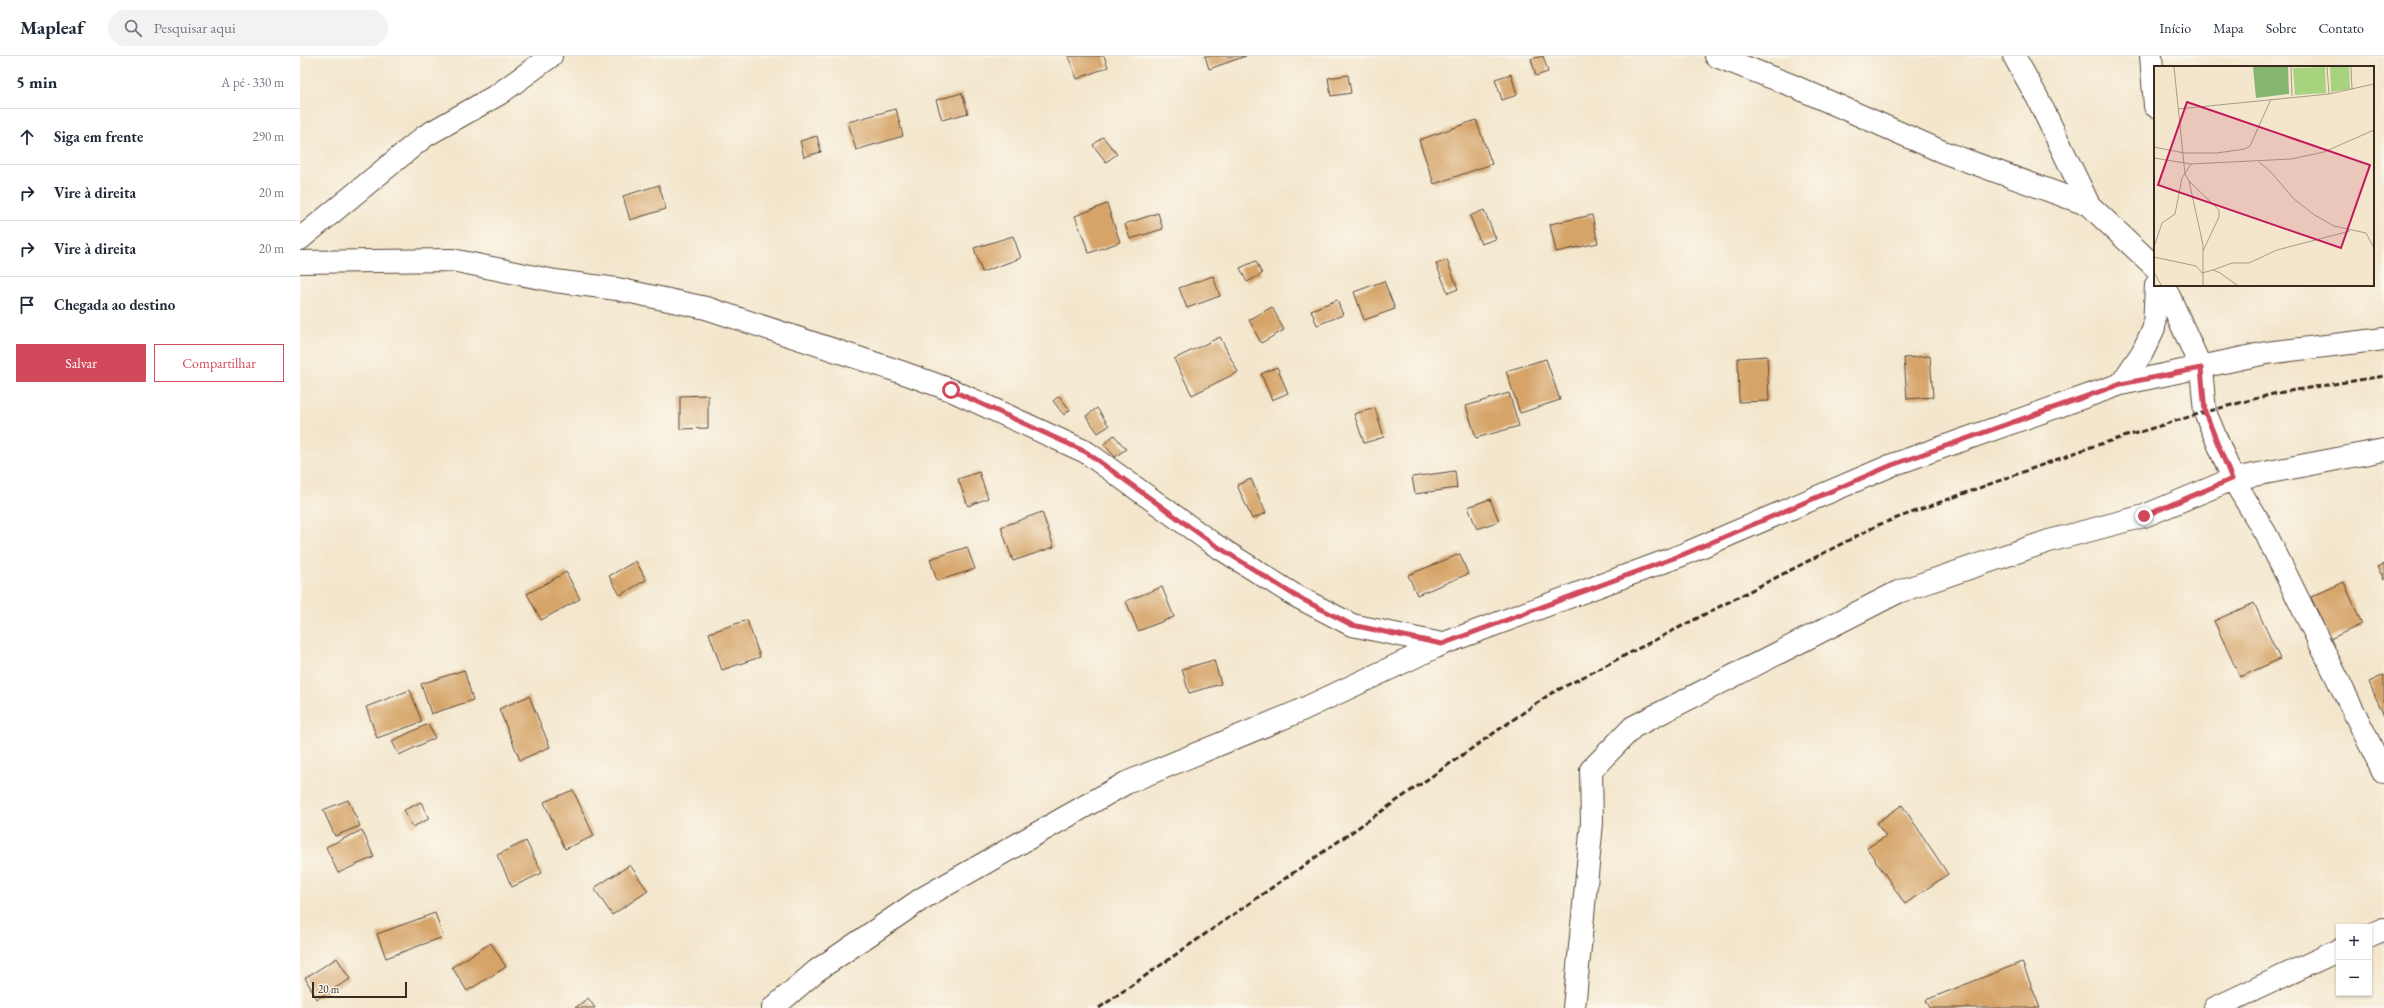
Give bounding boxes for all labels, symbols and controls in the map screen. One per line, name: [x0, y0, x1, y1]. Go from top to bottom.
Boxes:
search box: [108, 10, 388, 46]
text: Mapleaf: [20, 15, 84, 40]
icon: search: [122, 17, 144, 39]
text: Pesquisar aqui: [154, 18, 236, 37]
text: Início: [2159, 19, 2191, 37]
text: Mapa: [2213, 19, 2244, 37]
text: Sobre: [2266, 19, 2296, 37]
text: Contato: [2318, 19, 2364, 37]
inset map: [2154, 66, 2374, 286]
text: 5 min: [16, 71, 57, 93]
text: A pé · 330 m: [221, 74, 284, 91]
icon: ahead: [16, 126, 38, 148]
text: Siga em frente: [54, 127, 143, 146]
text: 290 m: [253, 128, 284, 145]
icon: right: [16, 182, 38, 204]
text: Vire à direita: [54, 183, 136, 202]
text: 20 m: [259, 184, 284, 201]
icon: right: [16, 238, 38, 260]
text: Vire à direita: [54, 239, 136, 258]
text: 20 m: [259, 240, 284, 257]
icon: arrive: [16, 294, 38, 316]
text: Chegada ao destino: [54, 295, 175, 314]
button: Salvar: [16, 344, 146, 382]
button: Compartilhar: [154, 344, 284, 382]
route start: [942, 381, 960, 399]
route end: [2135, 507, 2153, 525]
map controls: [2336, 924, 2372, 996]
button: +: [2336, 924, 2372, 960]
button: −: [2336, 960, 2372, 996]
scale bar: [312, 980, 407, 999]
text: 20 m: [318, 982, 339, 996]

